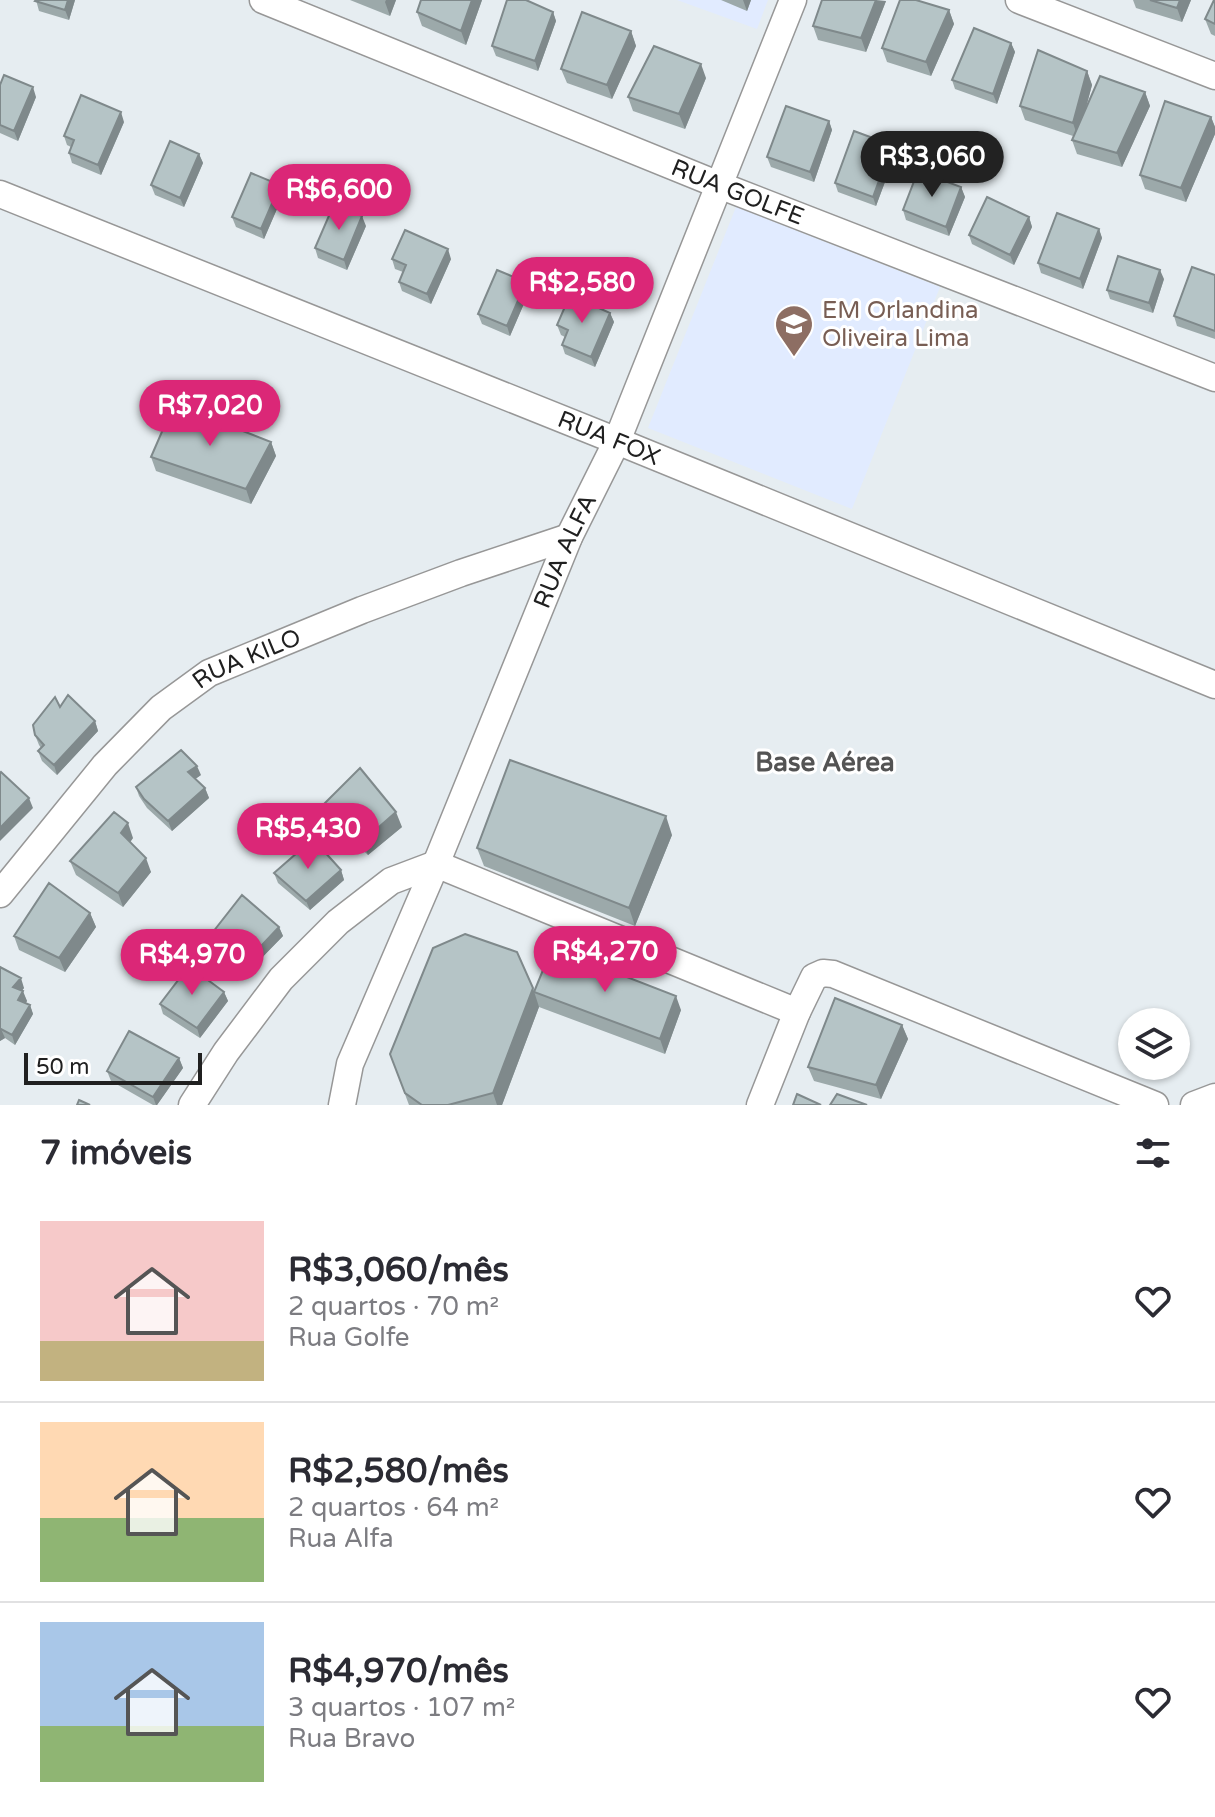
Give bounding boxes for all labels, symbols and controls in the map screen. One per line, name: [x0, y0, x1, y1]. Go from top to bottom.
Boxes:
pin: R$3,060: [858, 131, 1006, 199]
text: R$3,060: [879, 141, 985, 172]
street label: RUA GOLFE: [667, 153, 808, 231]
pin: R$6,600: [265, 164, 413, 232]
text: R$6,600: [286, 174, 392, 205]
pin: R$2,580: [508, 257, 656, 325]
text: R$2,580: [529, 267, 635, 298]
place label: EM Orlandina Oliveira Lima: [822, 296, 979, 353]
school or university icon: EM Orlandina Oliveira Lima: [773, 303, 815, 358]
pin: R$7,020: [136, 380, 284, 448]
text: R$7,020: [157, 390, 263, 421]
street label: RUA FOX: [553, 404, 665, 472]
street label: RUA ALFA: [527, 489, 603, 612]
street label: RUA KILO: [187, 622, 305, 695]
district label: Base Aérea: [755, 747, 895, 778]
pin: R$5,430: [234, 803, 382, 871]
text: R$5,430: [255, 813, 361, 844]
pin: R$4,270: [531, 926, 679, 994]
pin: R$4,970: [118, 929, 266, 997]
text: R$4,270: [552, 936, 658, 967]
text: R$4,970: [139, 939, 245, 970]
map controls: [1118, 1008, 1190, 1080]
button: layers: [1118, 1008, 1190, 1080]
scale bar: [24, 1049, 202, 1085]
text: 50 m: [36, 1054, 90, 1080]
icon: filters: [1131, 1131, 1175, 1175]
text: 7 imóveis: [40, 1133, 192, 1174]
text: R$3,060/mês: [288, 1250, 509, 1291]
icon: home: [104, 1253, 200, 1349]
icon: heart: [1131, 1279, 1175, 1323]
text: 2 quartos · 70 m²: [288, 1291, 499, 1322]
text: Rua Golfe: [288, 1322, 410, 1353]
text: R$2,580/mês: [288, 1451, 509, 1492]
icon: home: [104, 1454, 200, 1550]
icon: heart: [1131, 1480, 1175, 1524]
text: 2 quartos · 64 m²: [288, 1492, 499, 1523]
text: Rua Alfa: [288, 1523, 394, 1554]
text: R$4,970/mês: [288, 1651, 509, 1692]
icon: home: [104, 1654, 200, 1750]
icon: heart: [1131, 1680, 1175, 1724]
text: 3 quartos · 107 m²: [288, 1692, 515, 1723]
text: Rua Bravo: [288, 1723, 415, 1754]

